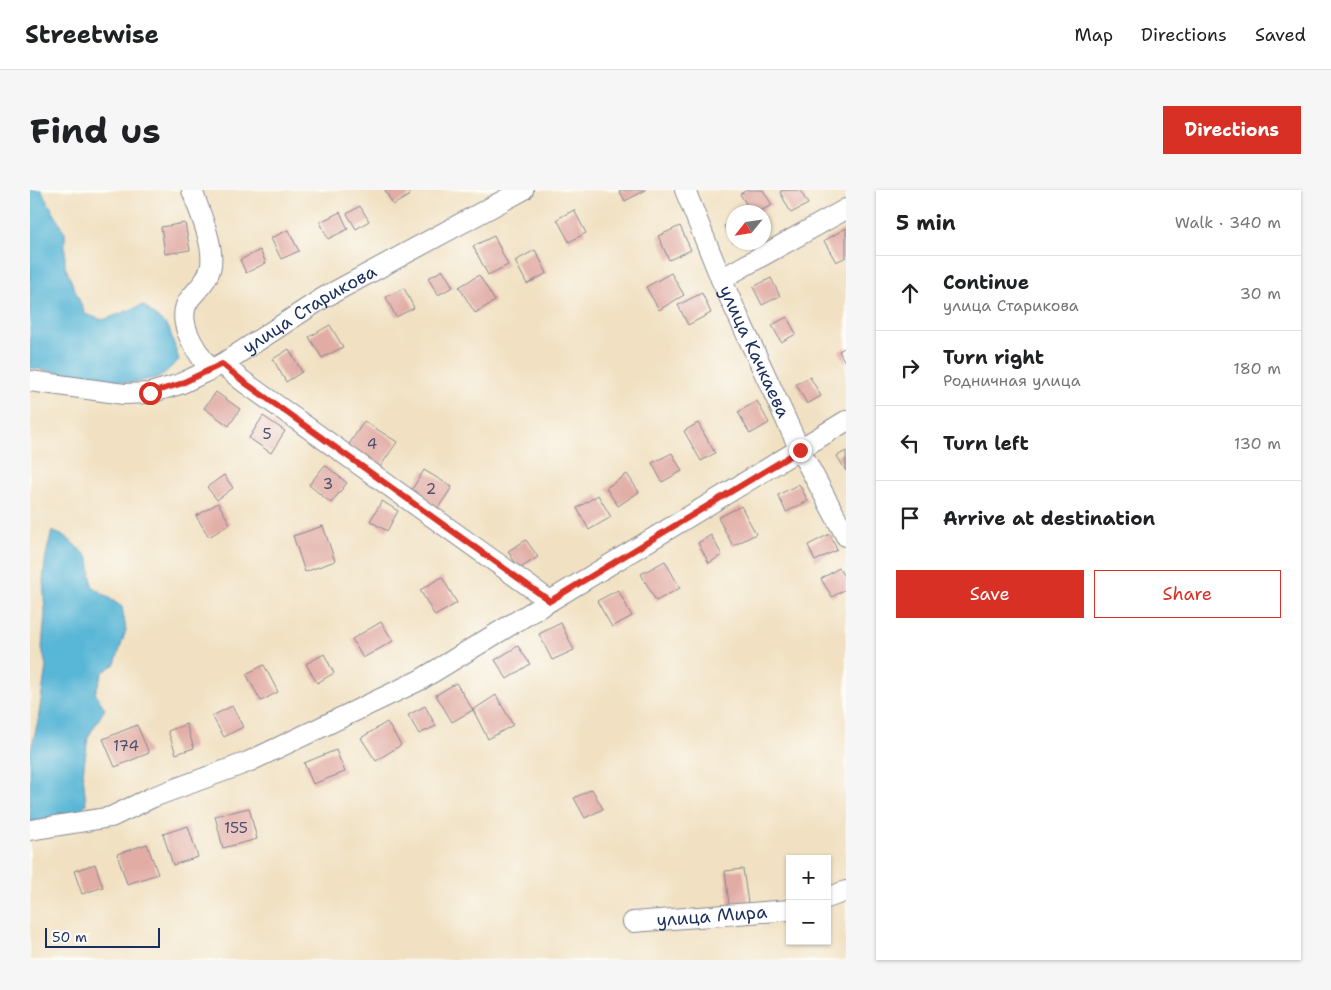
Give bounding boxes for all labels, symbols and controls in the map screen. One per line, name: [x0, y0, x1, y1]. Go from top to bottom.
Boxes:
text: Streetwise: [25, 19, 159, 51]
text: Map: [1075, 23, 1113, 47]
text: Directions: [1141, 23, 1227, 47]
text: Saved: [1255, 23, 1306, 47]
button: Directions: [1163, 106, 1301, 154]
text: Find us: [30, 107, 161, 154]
north arrow: [726, 205, 771, 250]
text: 5 min: [896, 209, 956, 237]
text: Walk · 340 m: [1175, 212, 1281, 233]
street label: улица Старикова: [238, 259, 381, 359]
text: Continue: [943, 270, 1029, 295]
icon: ahead: [896, 279, 924, 307]
street label: улица Качкаева: [714, 282, 796, 422]
text: 30 m: [1240, 283, 1281, 304]
text: улица Старикова: [943, 295, 1079, 316]
text: Turn right: [943, 345, 1044, 370]
icon: right: [896, 354, 924, 382]
text: 180 m: [1233, 358, 1281, 379]
text: Родничная улица: [943, 370, 1081, 391]
route start: [139, 382, 162, 405]
house number: 5: [262, 424, 272, 444]
icon: left: [896, 429, 924, 457]
text: Turn left: [943, 431, 1029, 456]
text: 130 m: [1234, 433, 1281, 454]
house number: 4: [367, 434, 377, 454]
route end: [789, 439, 812, 462]
house number: 3: [323, 474, 333, 494]
house number: 2: [426, 479, 436, 499]
icon: arrive: [896, 504, 924, 532]
text: Arrive at destination: [943, 506, 1155, 531]
button: Save: [896, 570, 1084, 618]
button: Share: [1094, 570, 1281, 618]
house number: 174: [113, 736, 139, 756]
house number: 155: [224, 818, 248, 838]
map controls: [786, 855, 831, 945]
button: +: [786, 855, 831, 900]
street label: улица Мира: [656, 900, 768, 932]
button: −: [786, 900, 831, 945]
scale bar: [45, 925, 160, 948]
text: 50 m: [52, 928, 87, 946]

